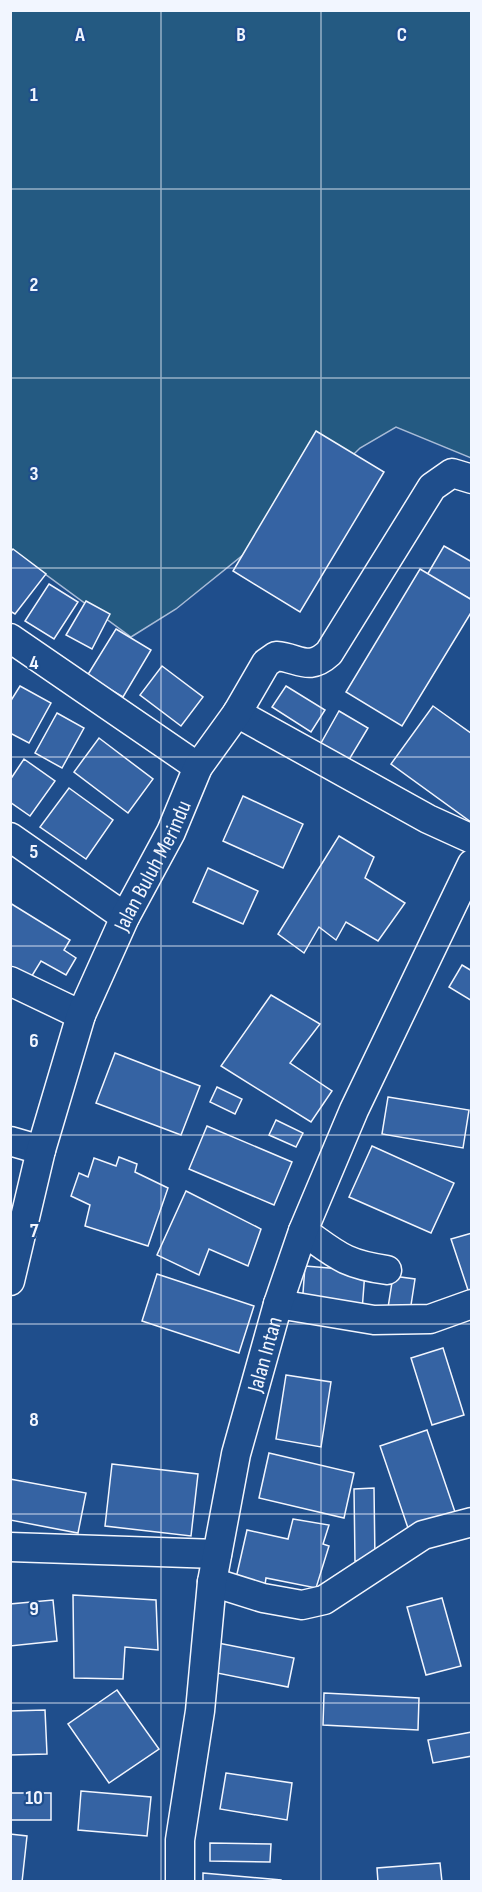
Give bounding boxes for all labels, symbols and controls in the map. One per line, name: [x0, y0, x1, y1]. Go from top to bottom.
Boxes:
text: A: [74, 23, 85, 47]
text: B: [236, 23, 246, 47]
text: C: [397, 23, 407, 47]
text: 1: [30, 83, 38, 107]
text: 2: [30, 273, 38, 297]
text: 3: [30, 462, 39, 486]
text: 4: [29, 651, 39, 675]
street label: Jalan Buluh Merindu: [108, 797, 198, 937]
text: 5: [30, 840, 39, 864]
text: 6: [29, 1029, 39, 1053]
text: 7: [30, 1219, 39, 1243]
street label: Jalan Intan: [242, 1314, 289, 1396]
text: 8: [29, 1408, 39, 1432]
text: 9: [29, 1597, 39, 1621]
text: 10: [25, 1786, 43, 1810]

